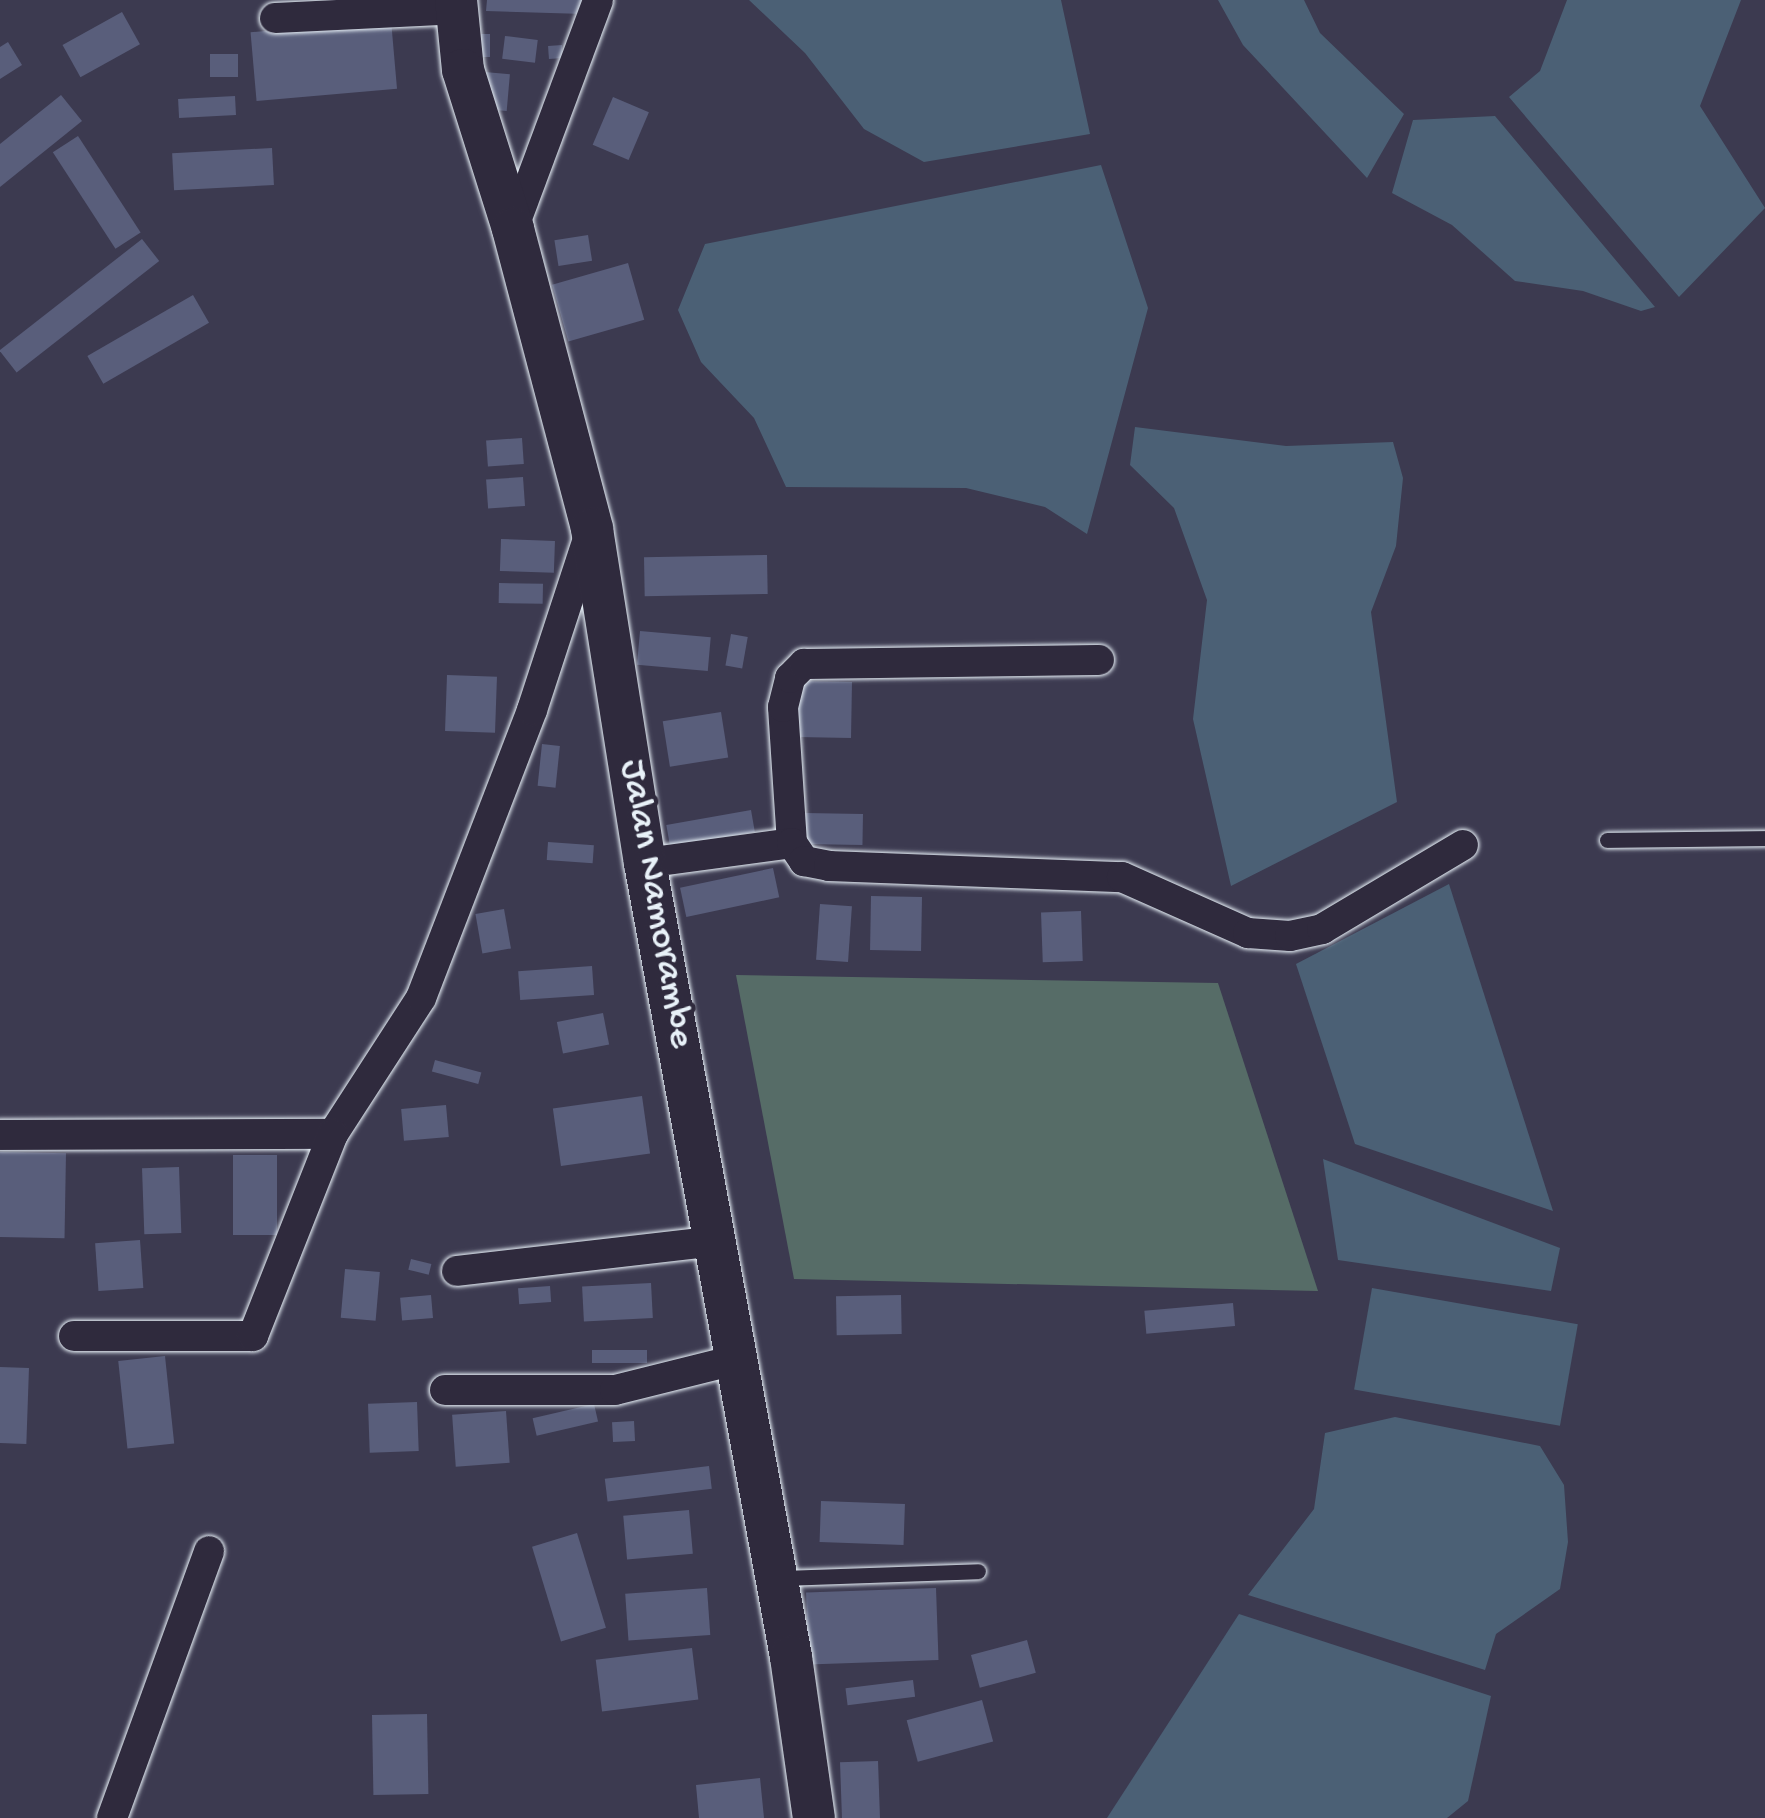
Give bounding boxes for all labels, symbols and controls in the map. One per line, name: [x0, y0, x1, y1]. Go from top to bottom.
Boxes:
street label: Jalan Namorambe: [607, 756, 703, 1052]

